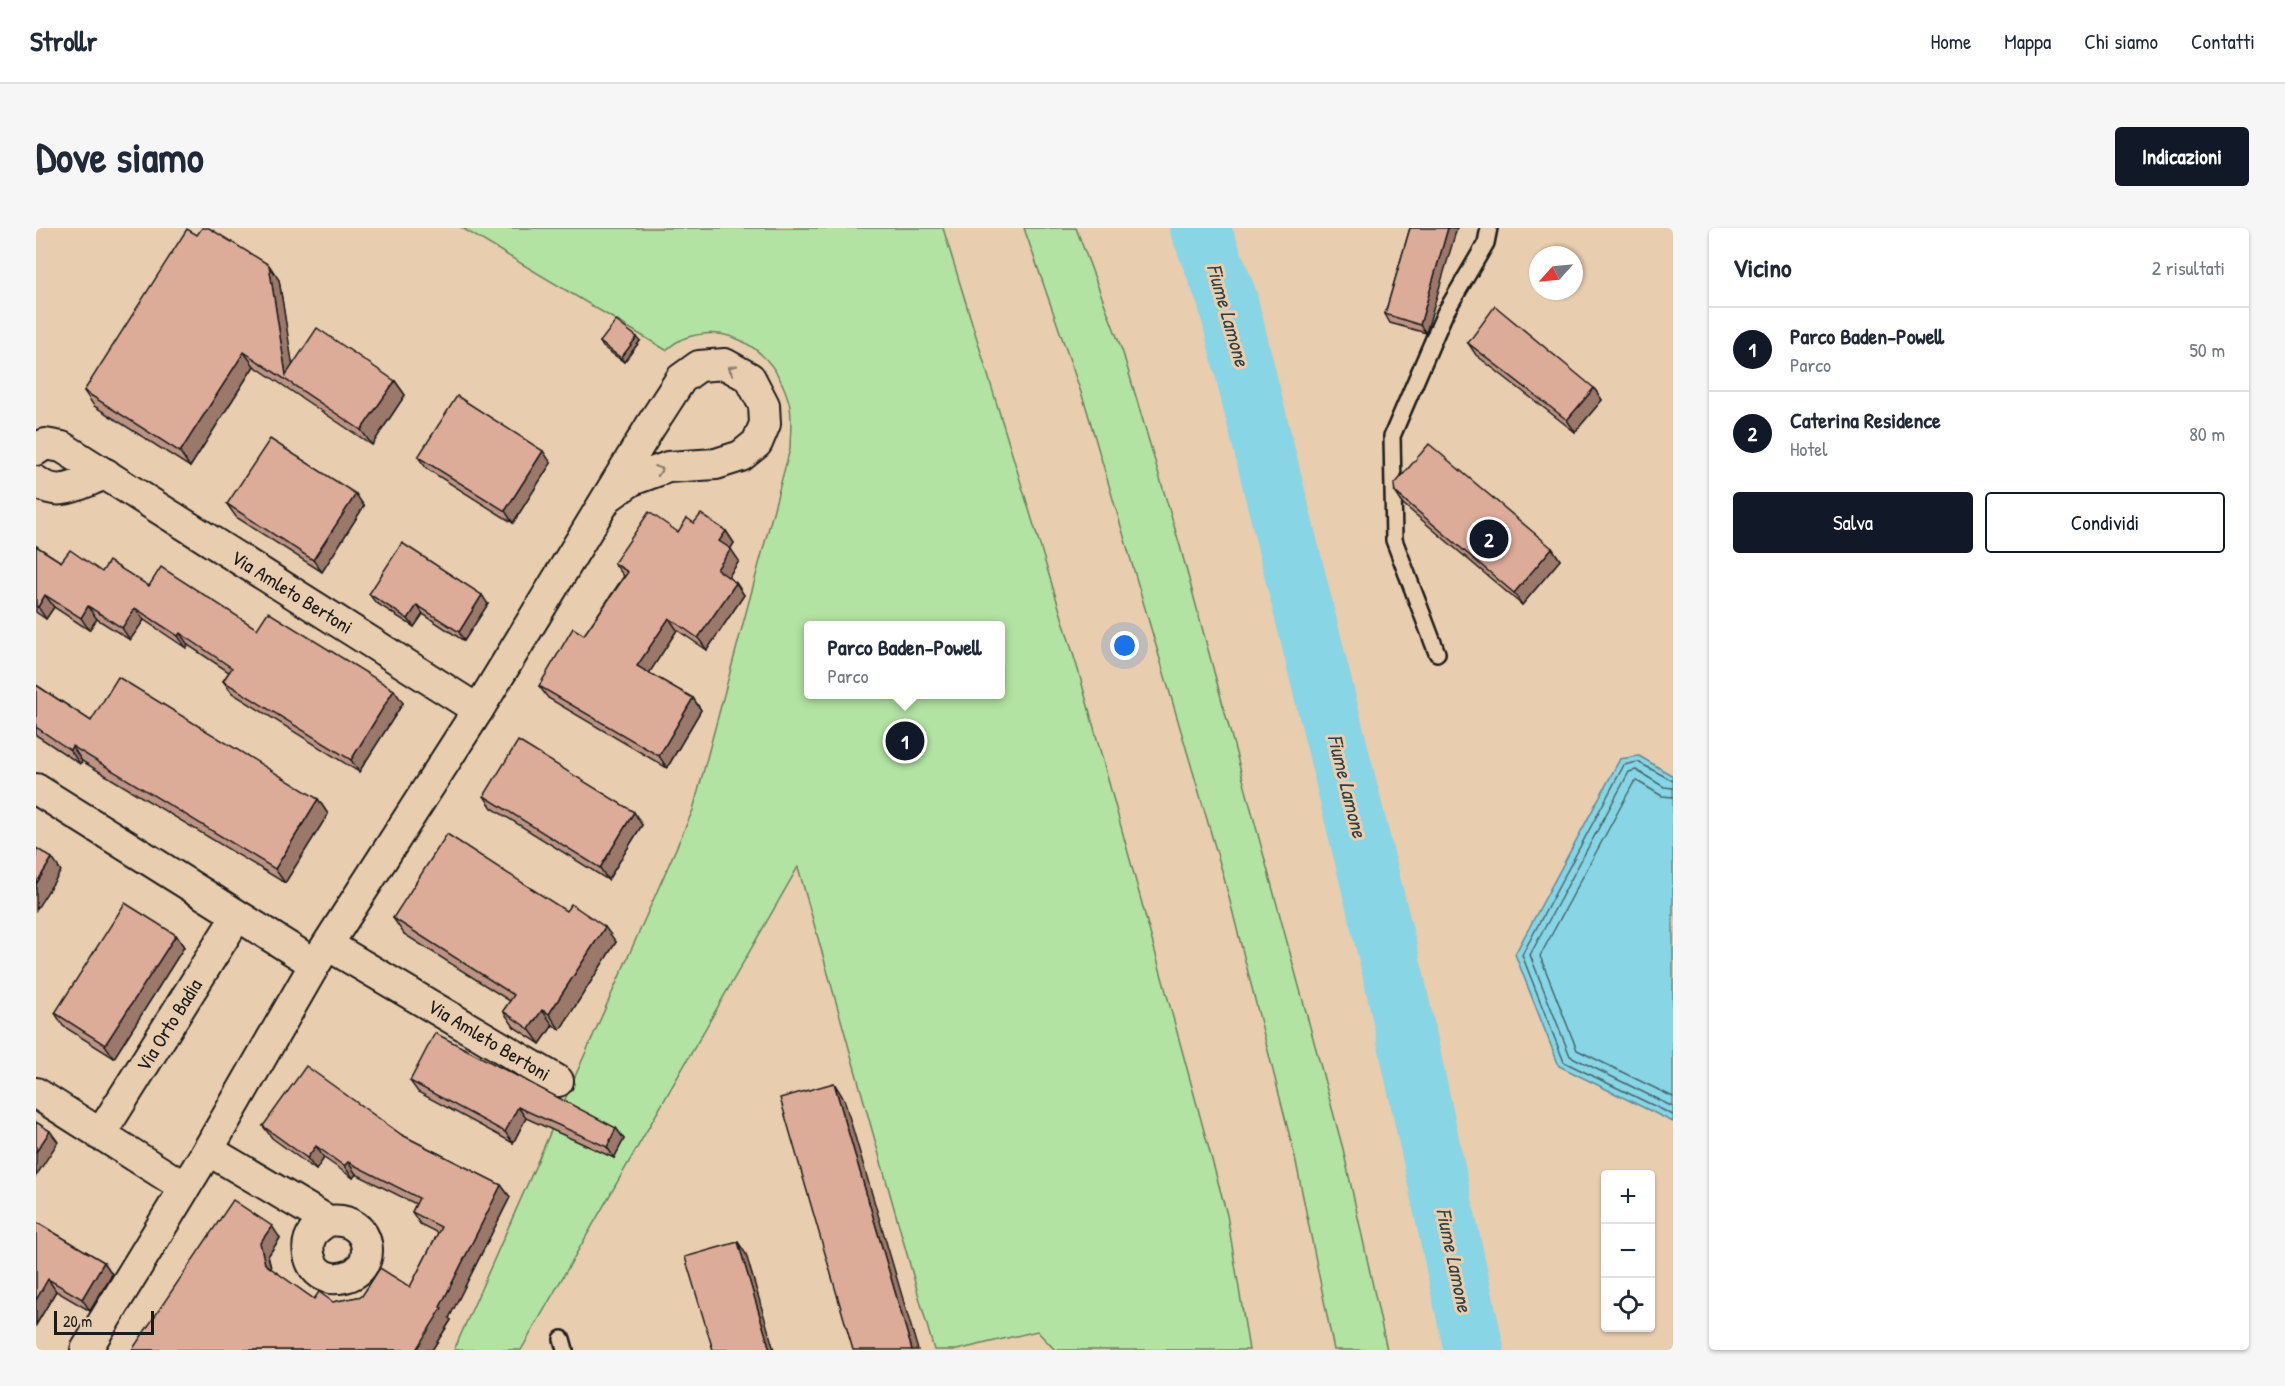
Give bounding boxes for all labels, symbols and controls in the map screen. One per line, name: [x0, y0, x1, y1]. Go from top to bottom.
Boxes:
text: Strollr: [30, 22, 97, 60]
text: Home: [1930, 27, 1971, 56]
text: Mappa: [2004, 27, 2051, 56]
text: Chi siamo: [2084, 27, 2158, 56]
text: Contatti: [2191, 27, 2255, 56]
button: Indicazioni: [2115, 127, 2249, 186]
text: Dove siamo: [36, 128, 204, 185]
north arrow: [1529, 246, 1583, 300]
text: Vicino: [1733, 250, 1792, 285]
text: 2 risultati: [2152, 254, 2225, 281]
water label: Fiume Lamone: [1200, 260, 1257, 371]
text: Parco Baden-Powell: [1790, 321, 1944, 351]
text: 1: [1749, 336, 1756, 363]
text: 50 m: [2189, 336, 2225, 363]
text: Parco: [1790, 351, 1831, 378]
one-way arrow: [728, 365, 738, 376]
text: Caterina Residence: [1790, 405, 1941, 435]
text: 2: [1748, 420, 1757, 447]
text: 80 m: [2189, 420, 2225, 447]
text: Hotel: [1790, 435, 1828, 462]
one-way arrow: [653, 465, 664, 478]
button: Salva: [1733, 492, 1973, 553]
button: Condividi: [1985, 492, 2225, 553]
pin: 2: [1470, 516, 1508, 562]
street label: Via Amleto Bertoni: [226, 543, 358, 640]
popup: [804, 621, 1005, 699]
your location: [1110, 631, 1139, 660]
text: Parco Baden-Powell: [828, 632, 981, 662]
text: Parco: [828, 662, 869, 689]
pin: 1: [886, 718, 924, 764]
water label: Fiume Lamone: [1321, 731, 1375, 842]
street label: Via Orto Badia: [129, 973, 208, 1076]
street label: Via Amleto Bertoni: [423, 992, 556, 1087]
map controls: [1601, 1170, 1655, 1332]
button: +: [1601, 1170, 1655, 1224]
water label: Fiume Lamone: [1429, 1205, 1480, 1316]
button: −: [1601, 1224, 1655, 1278]
button: locate: [1601, 1278, 1655, 1332]
scale bar: [54, 1308, 154, 1336]
text: 20 m: [63, 1310, 92, 1332]

